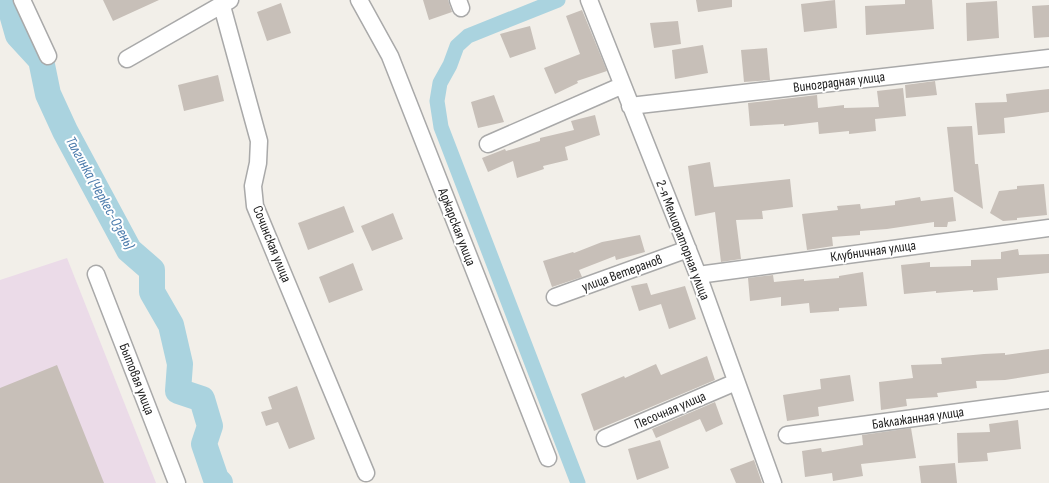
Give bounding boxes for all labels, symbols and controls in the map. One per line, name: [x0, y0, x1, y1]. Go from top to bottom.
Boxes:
street label: Виноградная улица: [792, 68, 886, 96]
water label: Талгинка (Черкес-Озень): [61, 133, 139, 253]
street label: 2-я Мелиораторная улица: [652, 178, 714, 302]
street label: Аджарская улица: [434, 185, 480, 268]
street label: Сочинская улица: [249, 203, 295, 285]
street label: Клубничная улица: [829, 237, 917, 265]
street label: улица Ветеранов: [579, 250, 665, 295]
street label: Бытовая улица: [116, 341, 158, 417]
street label: Песочная улица: [632, 387, 708, 433]
street label: Баклажанная улица: [871, 403, 965, 433]

